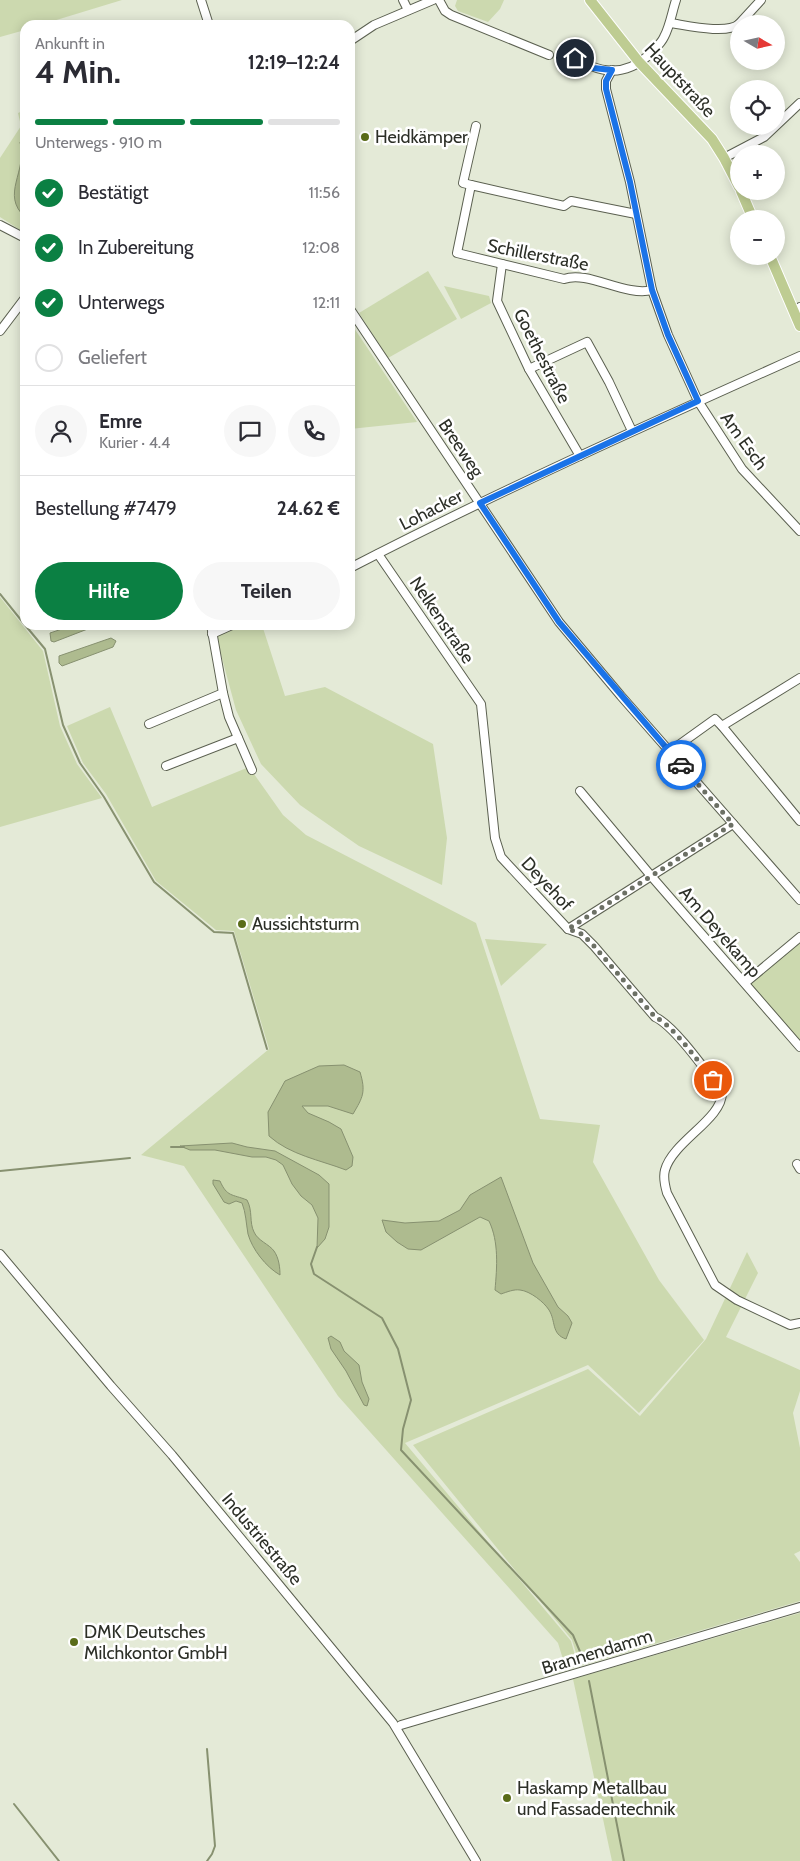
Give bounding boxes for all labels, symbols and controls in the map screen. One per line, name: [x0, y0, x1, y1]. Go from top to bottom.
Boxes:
north arrow: [730, 15, 785, 70]
map controls: [730, 15, 785, 265]
text: Ankunft in: [35, 34, 105, 53]
pin: [554, 37, 596, 79]
street label: Hauptstraße: [640, 38, 720, 122]
icon: home: [561, 44, 589, 72]
text: 12:19–12:24: [248, 51, 340, 74]
text: 4 Min.: [35, 52, 121, 91]
button: locate: [730, 80, 785, 135]
place label: Heidkämper: [375, 126, 468, 148]
marker: Heidkämper: [359, 131, 371, 143]
text: Unterwegs · 910 m: [35, 133, 162, 152]
button: +: [730, 145, 785, 200]
icon: check: [35, 179, 63, 207]
text: Bestätigt: [78, 181, 149, 204]
text: 11:56: [308, 183, 340, 202]
button: −: [730, 210, 785, 265]
icon: check: [35, 234, 63, 262]
street label: Schillerstraße: [485, 234, 591, 276]
text: In Zubereitung: [78, 236, 194, 259]
text: 12:08: [302, 238, 340, 257]
icon: check: [35, 289, 63, 317]
text: Unterwegs: [78, 291, 165, 314]
text: 12:11: [313, 293, 340, 312]
street label: Goethestraße: [509, 305, 575, 407]
text: Geliefert: [78, 346, 147, 369]
button: person: [35, 405, 87, 457]
button: chat: [224, 405, 276, 457]
button: phone: [288, 405, 340, 457]
street label: Am Esch: [716, 408, 772, 474]
text: Emre: [99, 410, 142, 433]
street label: Breeweg: [434, 415, 489, 482]
text: Kurier · 4.4: [99, 433, 170, 452]
street label: Lohacker: [396, 485, 467, 535]
text: Bestellung #7479: [35, 497, 177, 520]
text: 24.62 €: [277, 497, 340, 520]
button: Hilfe: [35, 562, 183, 620]
button: Teilen: [193, 562, 340, 620]
street label: Nelkenstraße: [405, 572, 479, 668]
courier: [656, 740, 706, 790]
icon: car: [667, 751, 695, 779]
street label: Deyehof: [517, 852, 577, 916]
street label: Am Deyekamp: [674, 882, 766, 982]
place label: Aussichtsturm: [252, 913, 359, 935]
marker: Aussichtsturm: [236, 918, 248, 930]
pin: [692, 1059, 734, 1101]
icon: bag: [699, 1066, 727, 1094]
street label: Industriestraße: [217, 1488, 307, 1590]
place label: DMK Deutsches Milchkontor GmbH: [84, 1621, 228, 1664]
street label: Brannendamm: [539, 1625, 655, 1679]
marker: DMK Deutsches Milchkontor GmbH: [68, 1636, 80, 1648]
place label: Haskamp Metallbau und Fassadentechnik: [517, 1777, 676, 1820]
marker: Haskamp Metallbau und Fassadentechnik: [501, 1792, 513, 1804]

